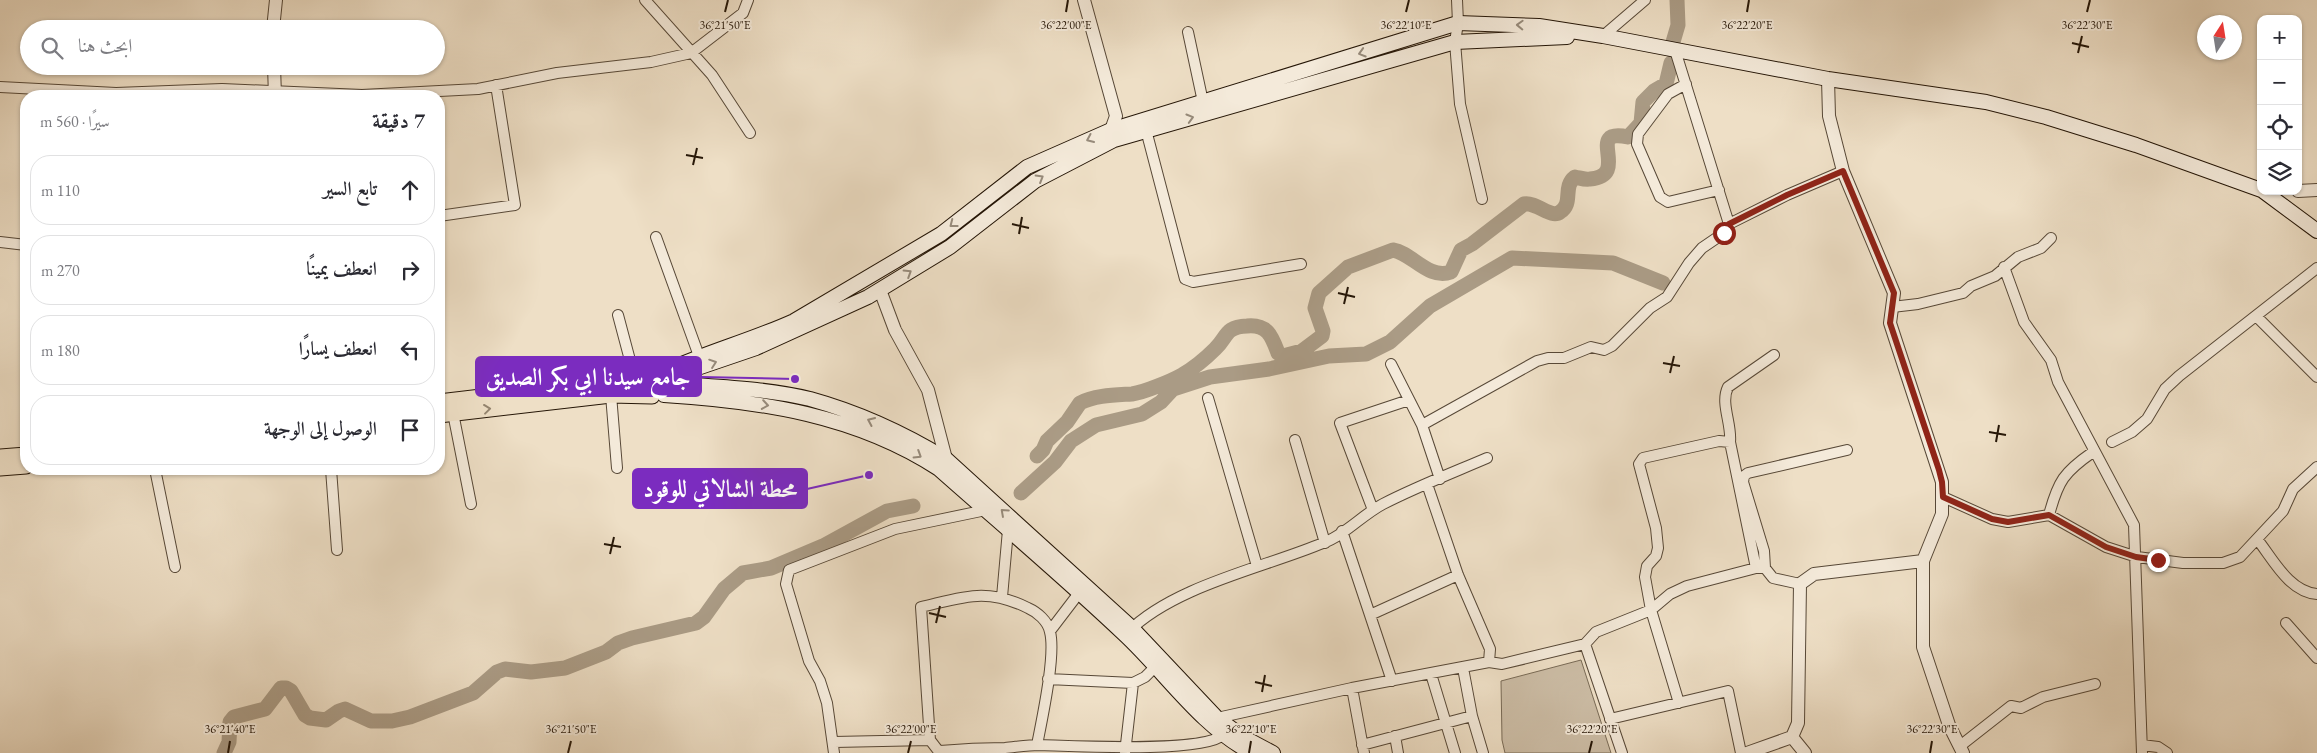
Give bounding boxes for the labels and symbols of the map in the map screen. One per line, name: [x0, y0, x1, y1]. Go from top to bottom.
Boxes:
north arrow: [2197, 15, 2242, 60]
text: 36°21'50"E: [699, 17, 751, 33]
text: 36°22'00"E: [1040, 17, 1092, 33]
text: 36°22'10"E: [1380, 17, 1432, 33]
text: 36°22'20"E: [1721, 17, 1773, 33]
text: 36°22'30"E: [2061, 17, 2113, 33]
one-way arrow: [1515, 20, 1523, 31]
one-way arrow: [1358, 47, 1366, 57]
one-way arrow: [1185, 113, 1193, 123]
one-way arrow: [1086, 133, 1095, 144]
one-way arrow: [1034, 175, 1043, 185]
one-way arrow: [949, 218, 959, 227]
route start: [1713, 222, 1736, 245]
one-way arrow: [902, 269, 911, 279]
callout: جامع سيدنا ابي بكر الصديق: [476, 357, 701, 396]
one-way arrow: [709, 359, 717, 369]
text: جامع سيدنا ابي بكر الصديق: [485, 361, 691, 399]
one-way arrow: [760, 399, 769, 409]
one-way arrow: [483, 404, 491, 415]
one-way arrow: [867, 417, 876, 428]
one-way arrow: [913, 449, 922, 459]
callout: محطة الشالاتي للوقود: [633, 469, 807, 508]
text: محطة الشالاتي للوقود: [643, 473, 797, 508]
one-way arrow: [1000, 509, 1009, 518]
route end: [2147, 549, 2170, 572]
text: 36°21'40"E: [204, 721, 256, 737]
text: 36°21'50"E: [545, 721, 597, 737]
text: 36°22'00"E: [885, 721, 937, 737]
text: 36°22'10"E: [1225, 721, 1277, 737]
text: 36°22'20"E: [1566, 721, 1618, 737]
text: 36°22'30"E: [1906, 721, 1958, 737]

